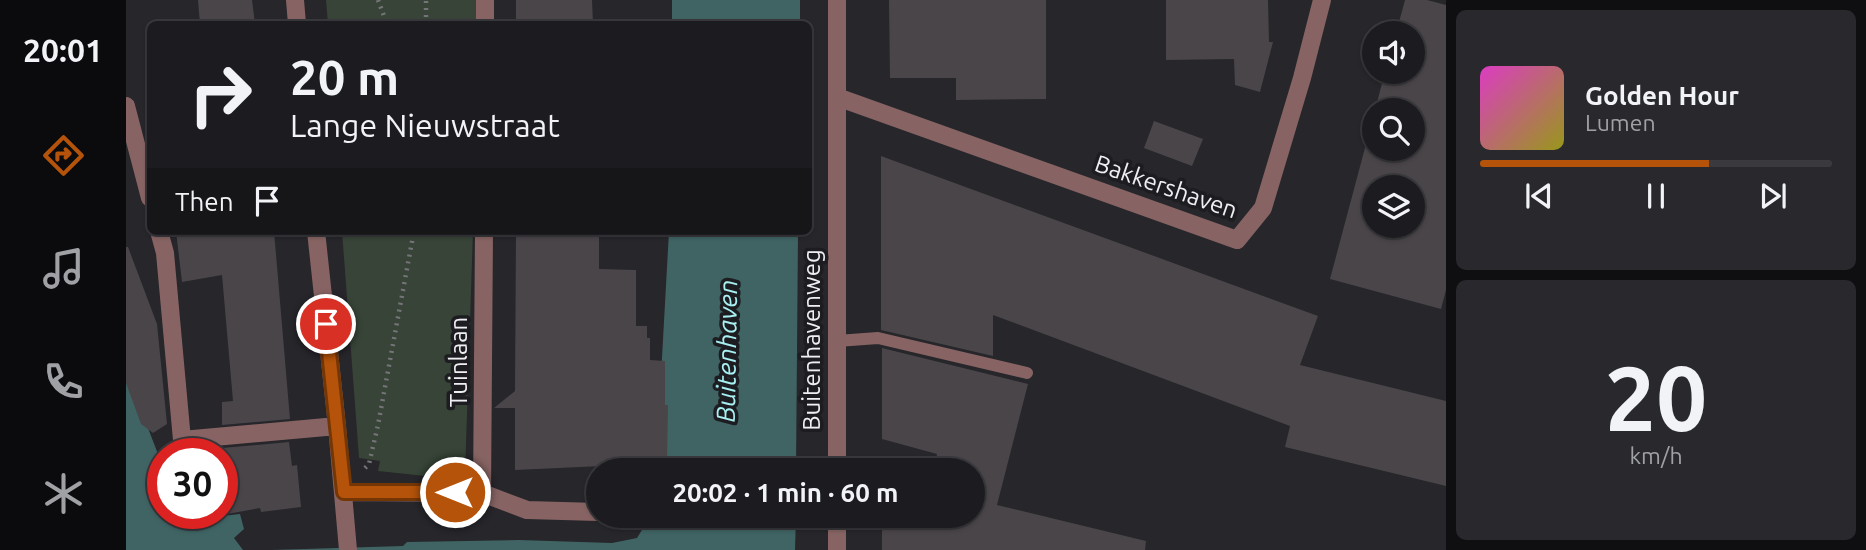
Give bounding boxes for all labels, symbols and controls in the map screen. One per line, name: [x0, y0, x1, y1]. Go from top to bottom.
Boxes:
map controls: [1362, 21, 1425, 238]
button: sound: [1362, 21, 1425, 84]
text: 20:01: [23, 32, 103, 68]
icon: right: [175, 49, 266, 140]
text: 20 m: [290, 49, 399, 104]
text: Golden Hour: [1585, 81, 1739, 110]
button: search: [1362, 98, 1425, 161]
text: Lange Nieuwstraat: [290, 107, 560, 143]
text: Lumen: [1585, 110, 1656, 135]
icon: directions: [39, 131, 88, 180]
street label: Bakkershaven: [1091, 150, 1241, 224]
button: layers: [1362, 175, 1425, 238]
icon: previous: [1520, 177, 1558, 215]
icon: pause: [1637, 177, 1675, 215]
icon: next: [1754, 177, 1792, 215]
icon: arrive: [248, 182, 286, 220]
text: Then: [175, 187, 234, 216]
icon: music: [39, 244, 88, 293]
street label: Buitenhavenweg: [798, 249, 825, 431]
water label: Buitenhaven: [711, 279, 742, 423]
pin: [296, 294, 356, 354]
icon: arrive: [307, 305, 345, 343]
street label: Tuinlaan: [445, 317, 472, 407]
text: 20: [1605, 346, 1707, 448]
icon: phone: [39, 357, 88, 406]
speed limit sign: 30: [147, 438, 238, 529]
text: km/h: [1629, 443, 1683, 468]
position arrow: [418, 455, 492, 529]
icon: climate: [39, 469, 88, 518]
text: 20:02 · 1 min · 60 m: [672, 478, 899, 507]

